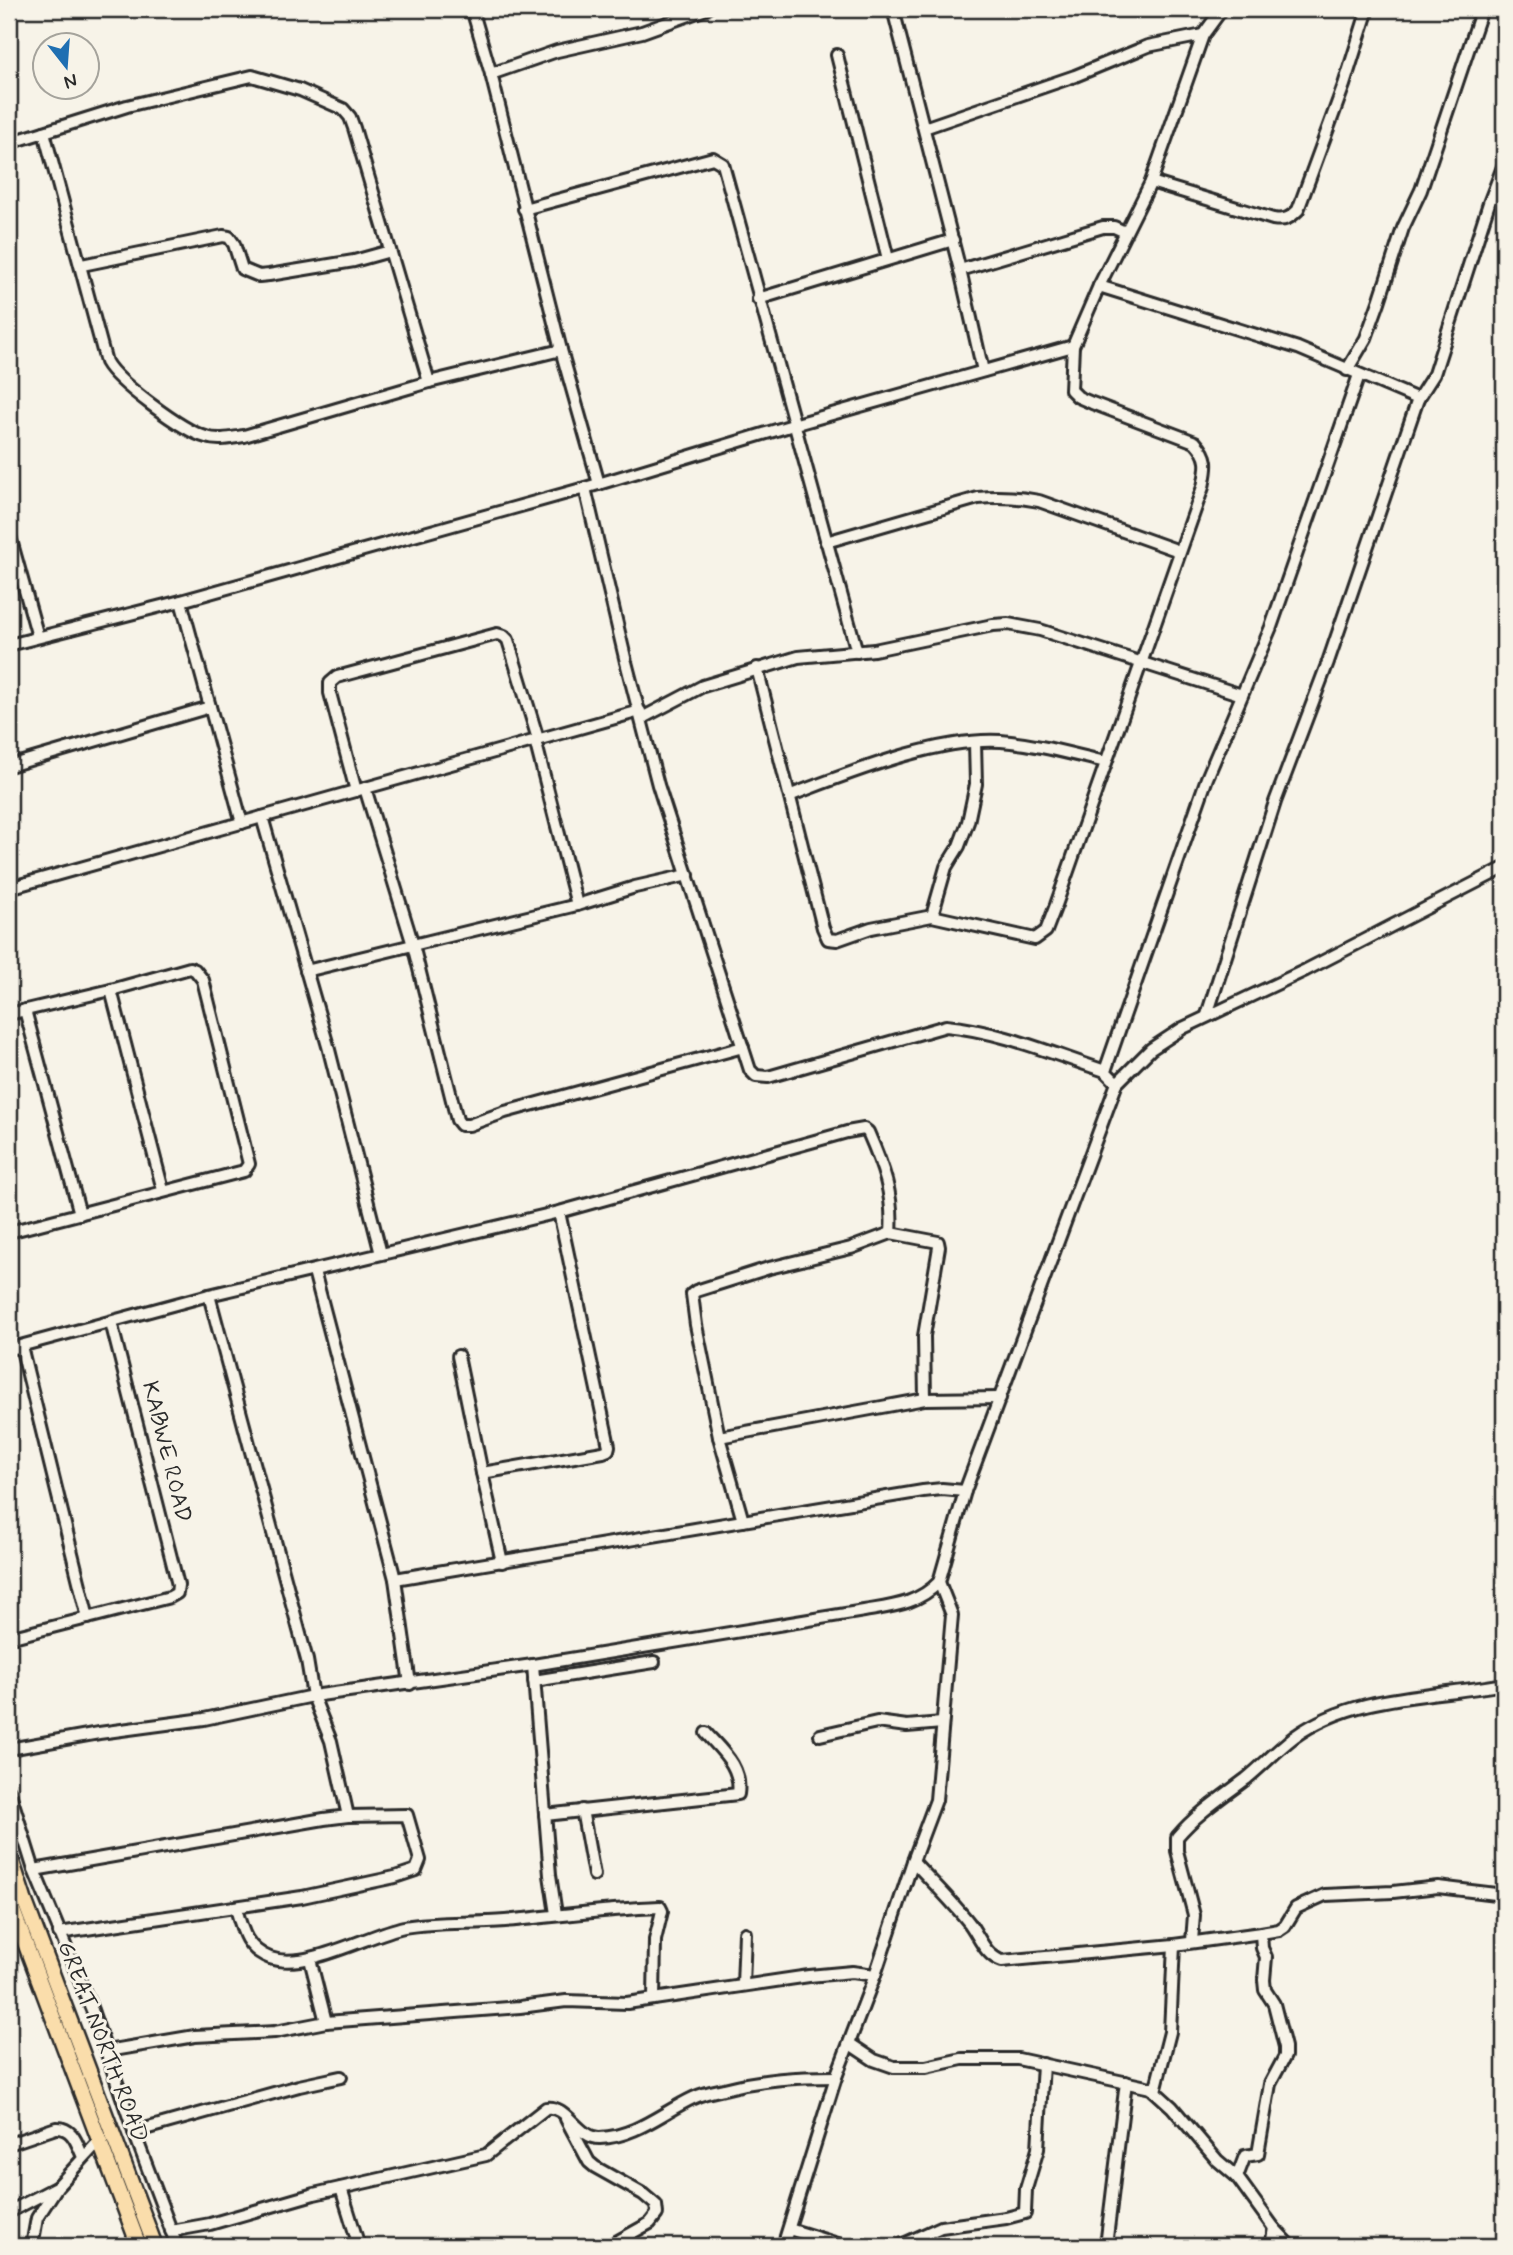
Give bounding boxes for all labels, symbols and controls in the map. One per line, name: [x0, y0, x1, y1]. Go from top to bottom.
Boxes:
north arrow: [32, 32, 102, 102]
text: N: [61, 67, 80, 95]
street label: KABWE ROAD: [134, 1378, 198, 1526]
street label: GREAT NORTH ROAD: [50, 1937, 154, 2147]

